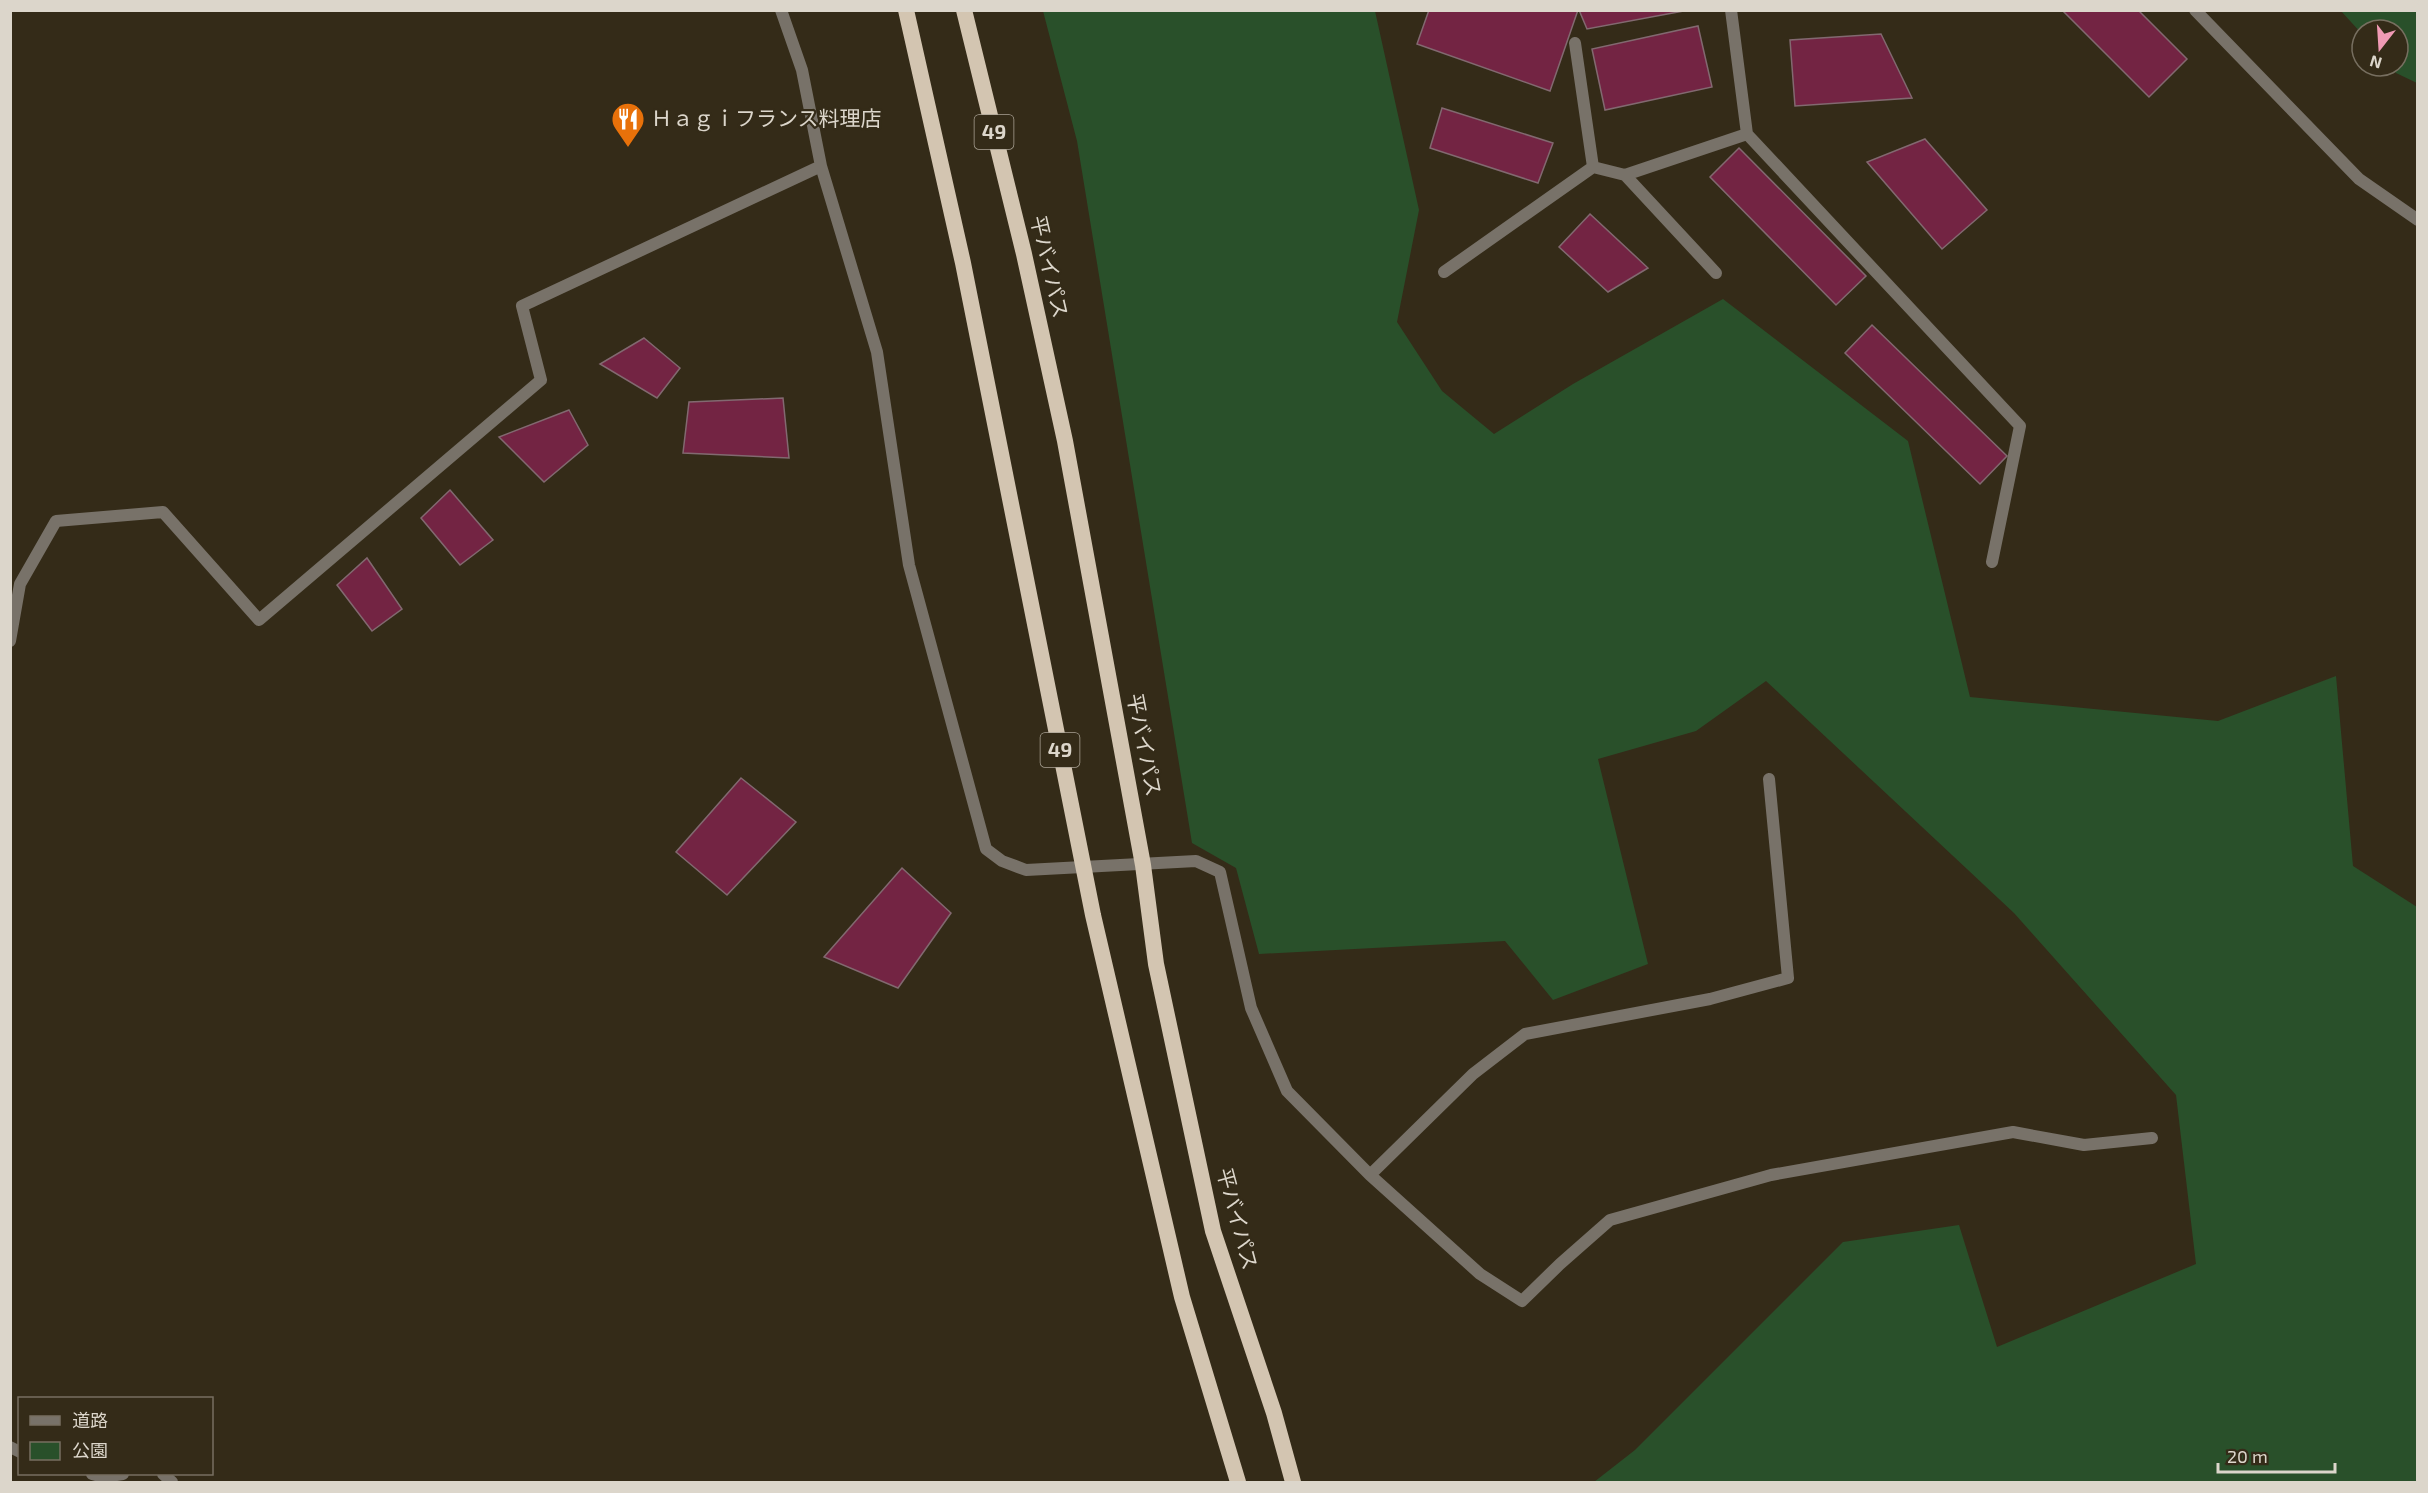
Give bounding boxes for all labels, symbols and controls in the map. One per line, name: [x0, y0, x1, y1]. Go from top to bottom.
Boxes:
north arrow: [2350, 18, 2410, 78]
text: N: [2367, 52, 2384, 74]
restaurant icon: Ｈａｇｉフランス料理店: [610, 101, 646, 148]
place label: Ｈａｇｉフランス料理店: [651, 105, 882, 132]
road number: 49: [974, 115, 1014, 149]
street label: 平バイパス: [1027, 213, 1074, 320]
street label: 平バイパス: [1123, 691, 1168, 798]
road number: 49: [1040, 733, 1080, 767]
street label: 平バイパス: [1213, 1165, 1264, 1272]
legend: [18, 1397, 213, 1475]
text: 道路: [72, 1409, 108, 1431]
scale bar: [2218, 1436, 2335, 1474]
text: 公園: [72, 1439, 108, 1461]
text: 20 m: [2227, 1445, 2268, 1467]

